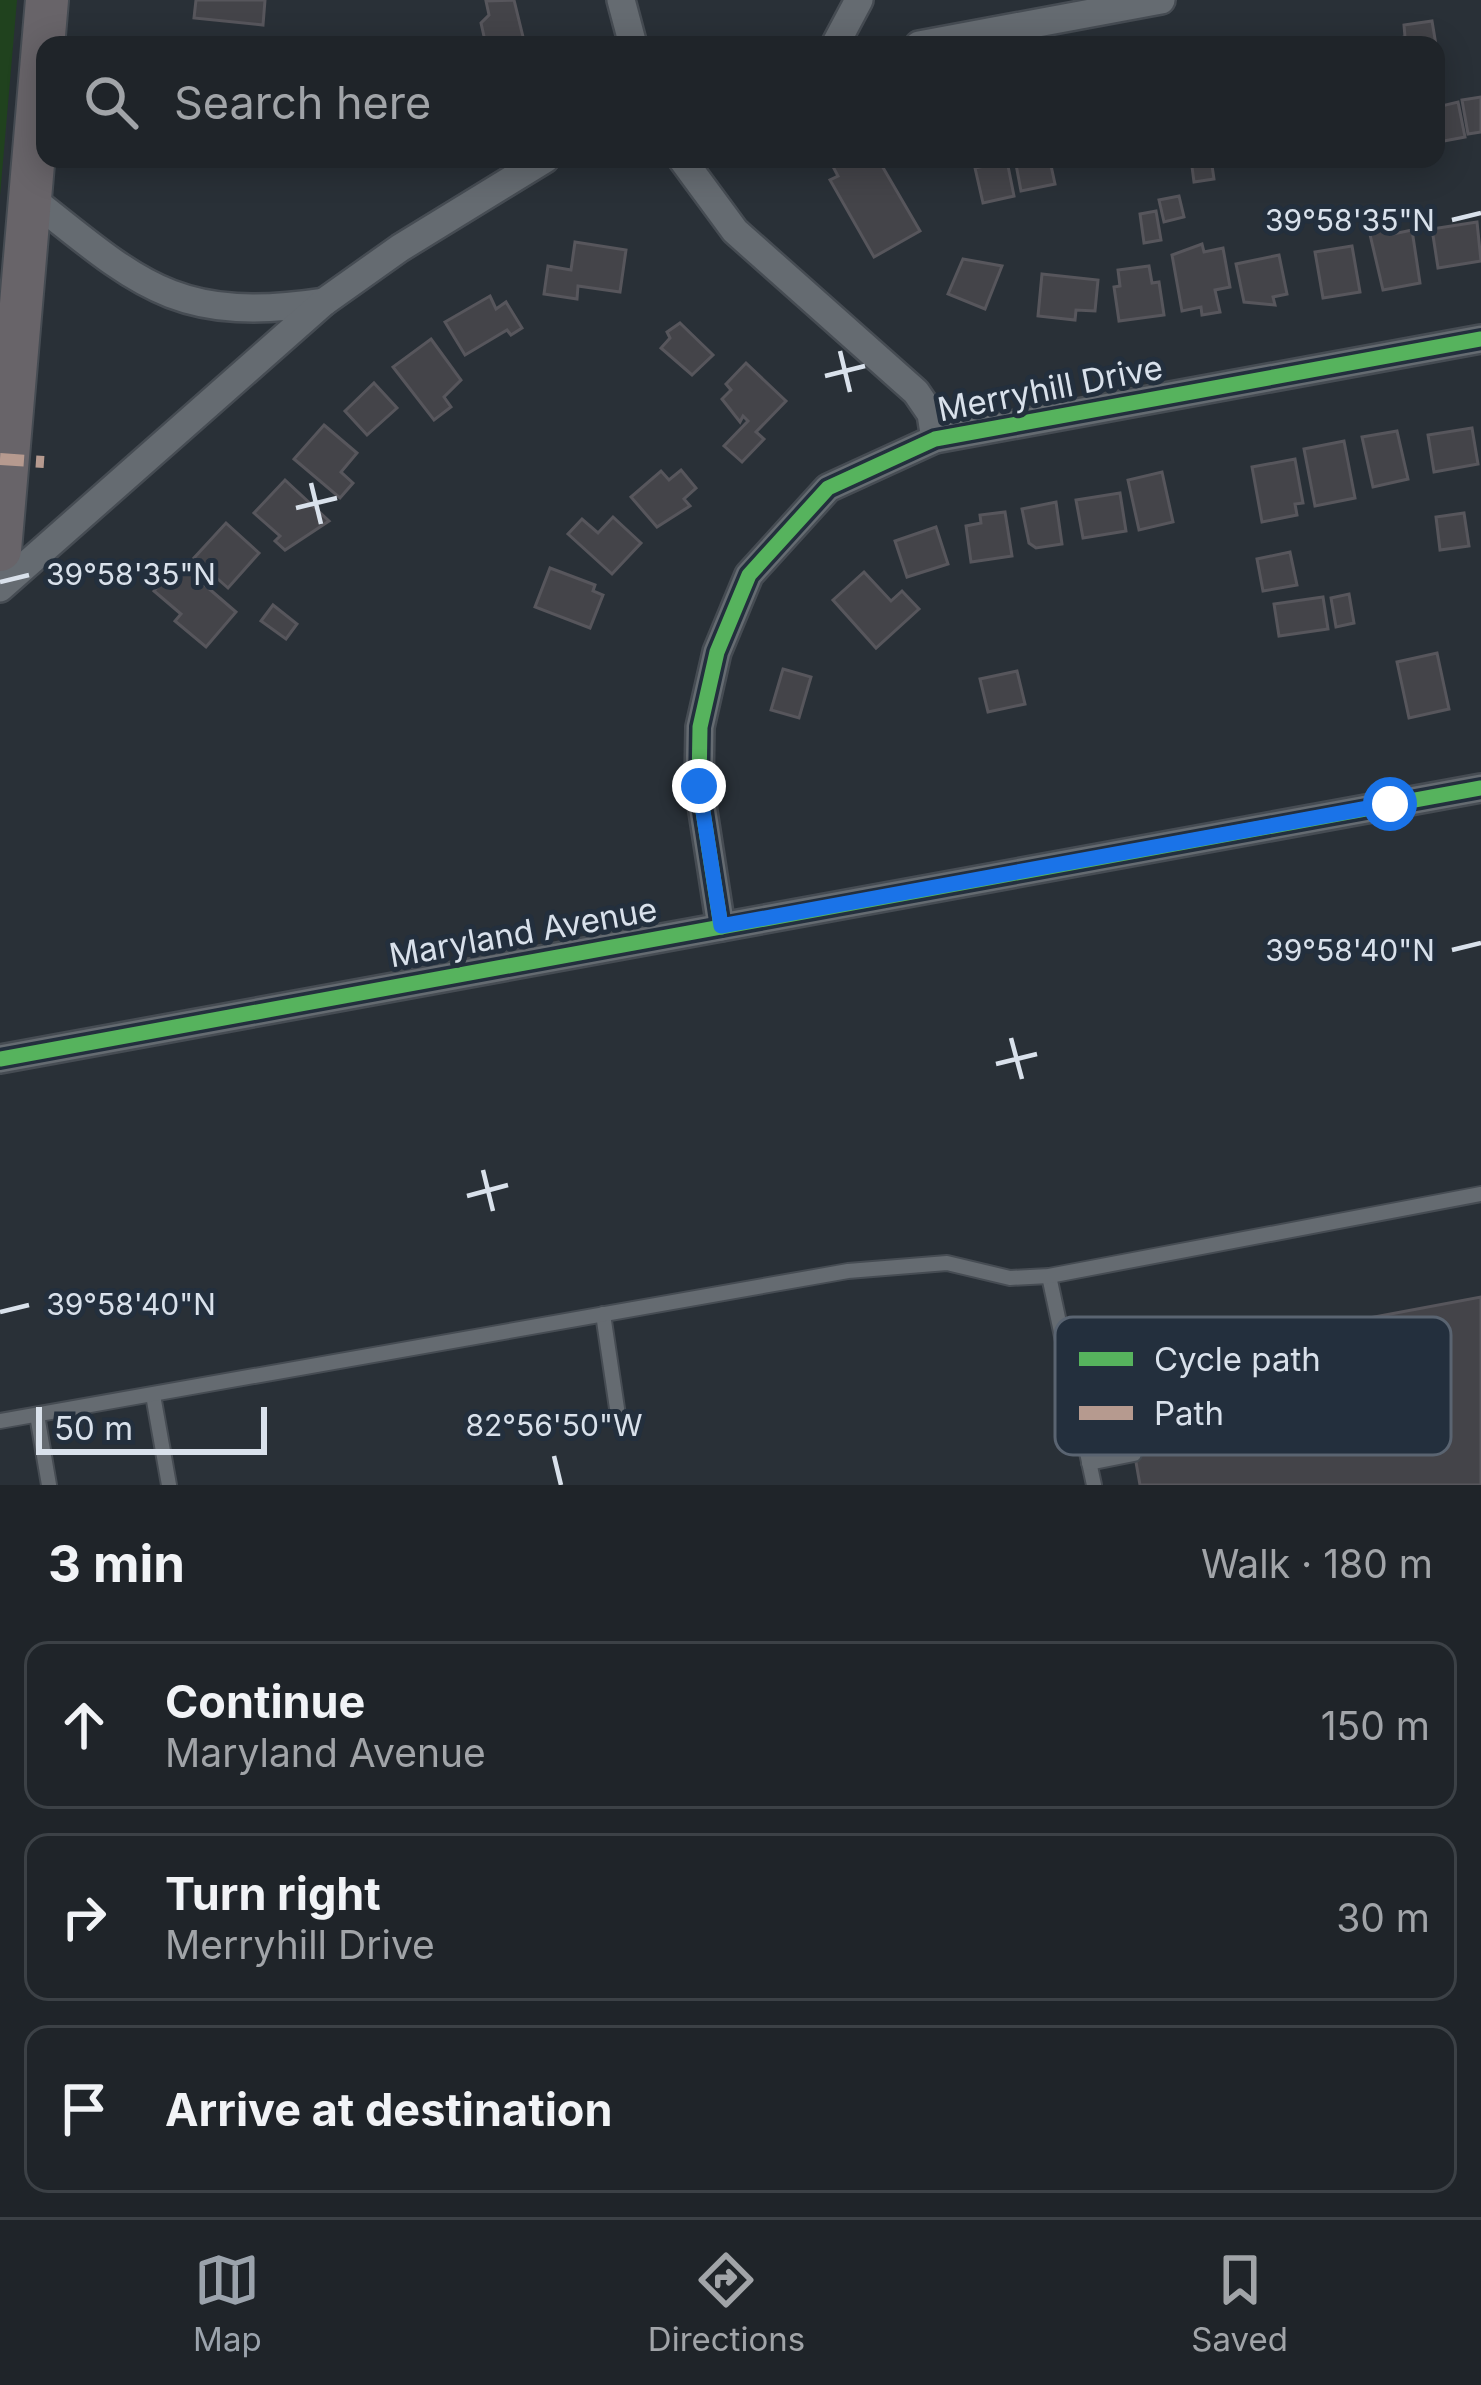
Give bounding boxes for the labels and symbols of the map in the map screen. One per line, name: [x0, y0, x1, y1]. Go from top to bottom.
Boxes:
text: 39°58'35"N: [1265, 202, 1435, 238]
street label: Merryhill Drive: [934, 347, 1166, 429]
text: 39°58'35"N: [46, 556, 216, 592]
route end: [672, 759, 726, 813]
route start: [1363, 777, 1417, 831]
street label: Maryland Avenue: [386, 889, 660, 975]
text: 39°58'40"N: [1265, 932, 1435, 968]
text: 39°58'40"N: [46, 1286, 216, 1322]
legend: [1055, 1317, 1451, 1455]
text: Cycle path: [1154, 1339, 1321, 1379]
text: Path: [1154, 1393, 1224, 1433]
scale bar: [36, 1401, 267, 1454]
text: 82°56'50"W: [465, 1407, 643, 1443]

